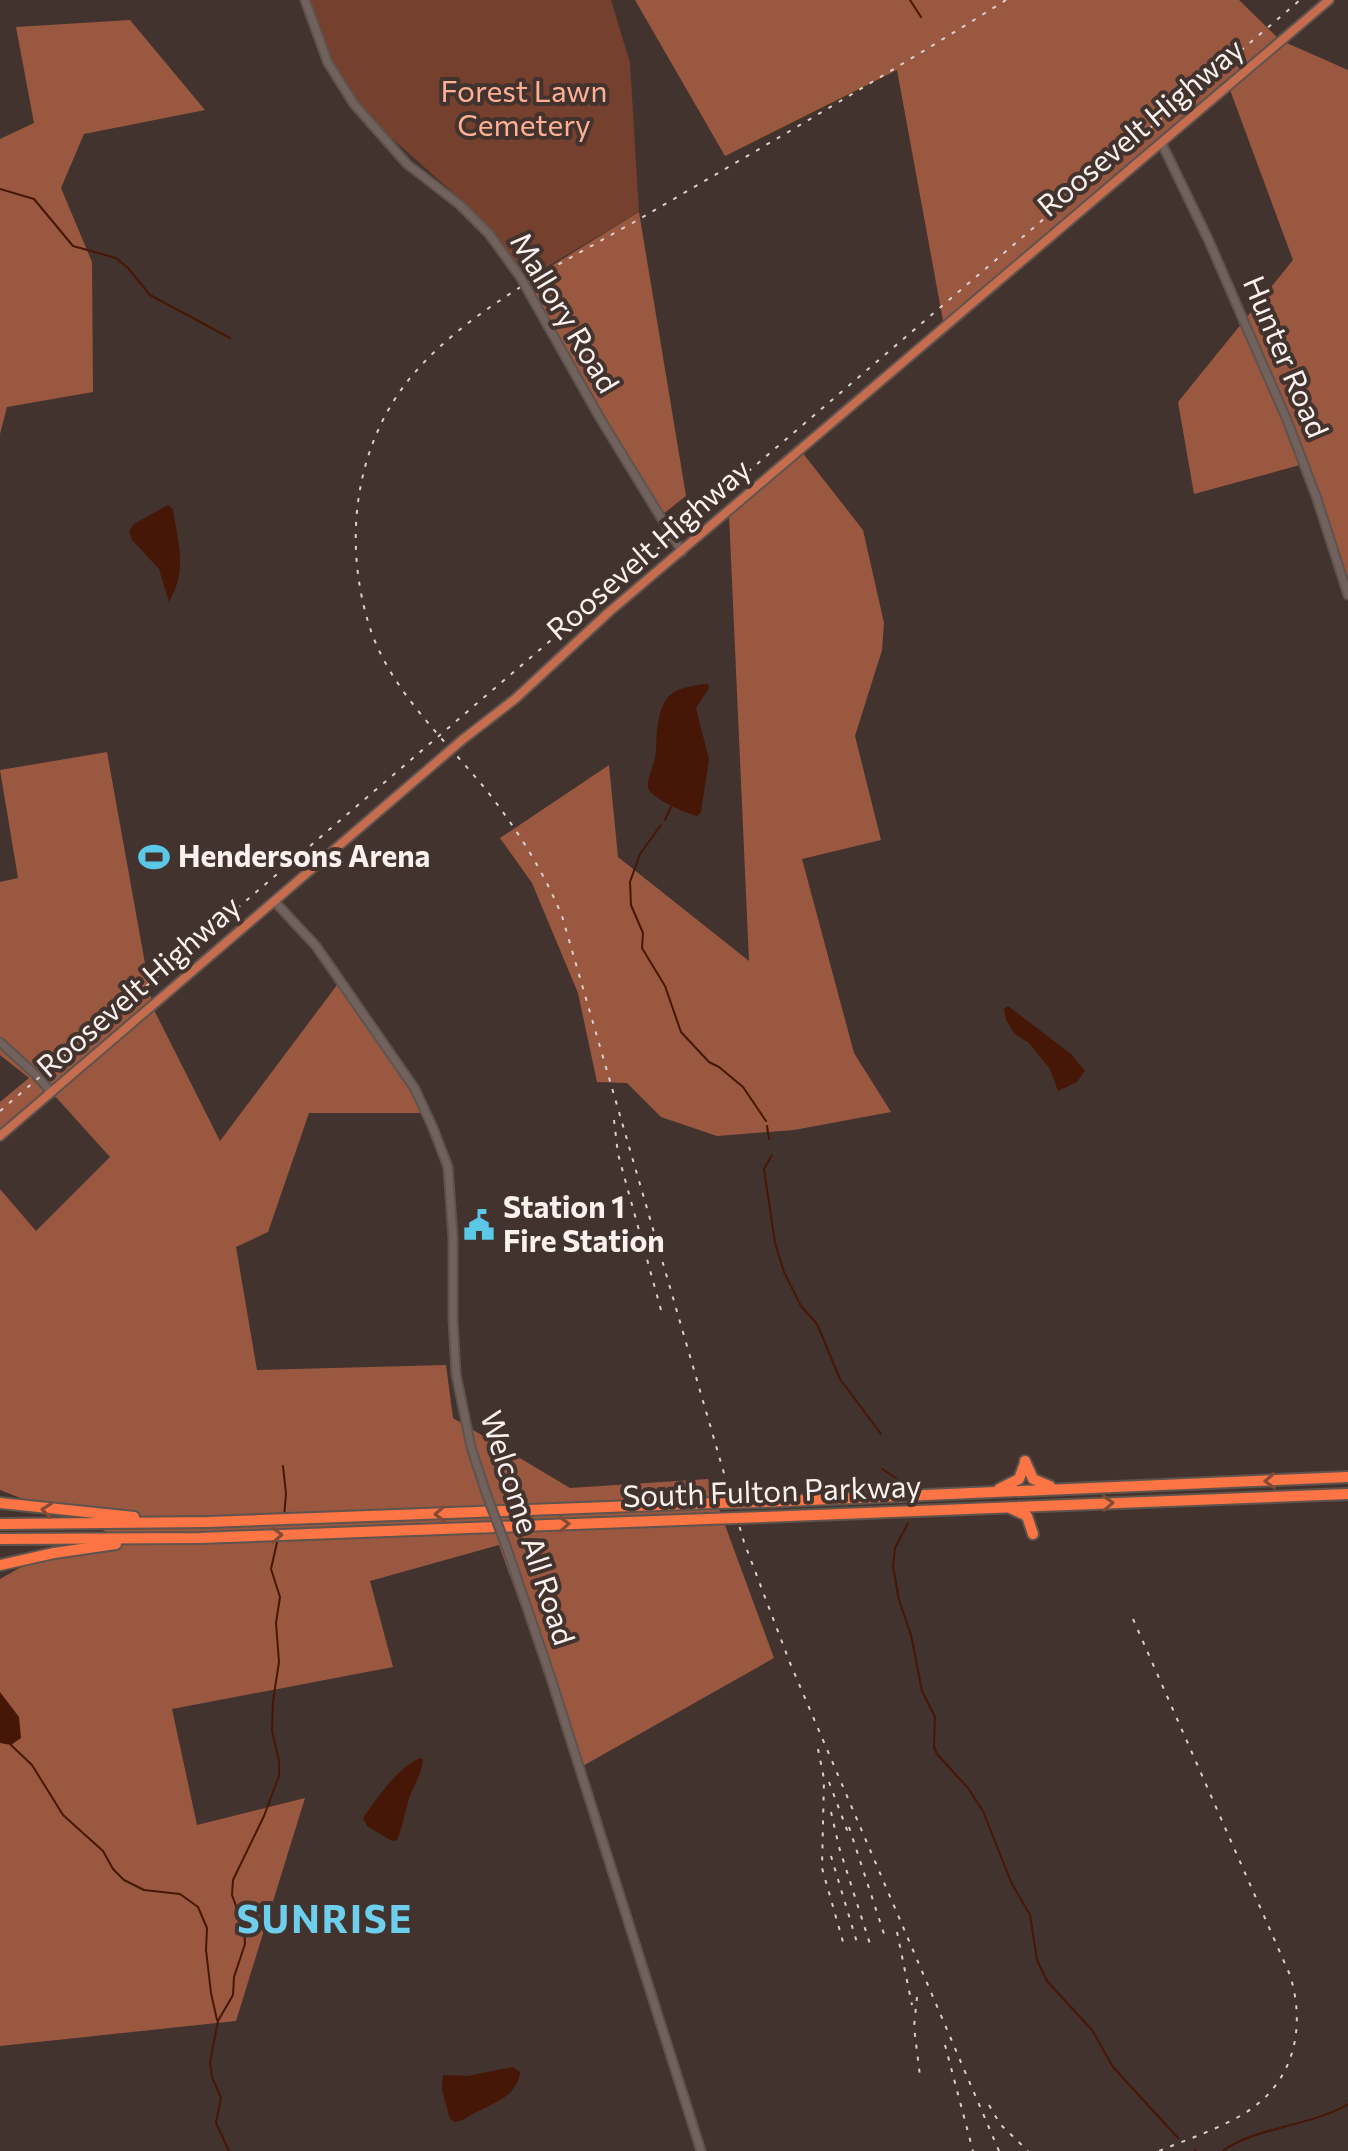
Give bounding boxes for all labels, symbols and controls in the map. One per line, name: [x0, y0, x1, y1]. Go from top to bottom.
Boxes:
street label: Roosevelt Highway: [1029, 29, 1250, 223]
park label: Forest Lawn Cemetery: [440, 71, 608, 142]
street label: Mallory Road: [504, 225, 629, 399]
street label: Hunter Road: [1237, 270, 1338, 442]
street label: Roosevelt Highway: [538, 450, 757, 647]
place label: Hendersons Arena: [178, 836, 430, 873]
sports icon: Hendersons Arena: [137, 840, 171, 874]
street label: Roosevelt Highway: [28, 887, 247, 1084]
place label: Station 1 Fire Station: [503, 1187, 665, 1258]
public building icon: Station 1 Fire Station: [462, 1208, 496, 1242]
street label: Welcome All Road: [474, 1405, 585, 1649]
street label: South Fulton Parkway: [622, 1466, 922, 1513]
one-way arrow: [1263, 1472, 1276, 1489]
one-way arrow: [1102, 1494, 1115, 1512]
one-way arrow: [40, 1501, 53, 1518]
one-way arrow: [433, 1505, 446, 1522]
one-way arrow: [558, 1516, 571, 1533]
one-way arrow: [271, 1526, 284, 1543]
district label: SUNRISE: [237, 1894, 413, 1941]

